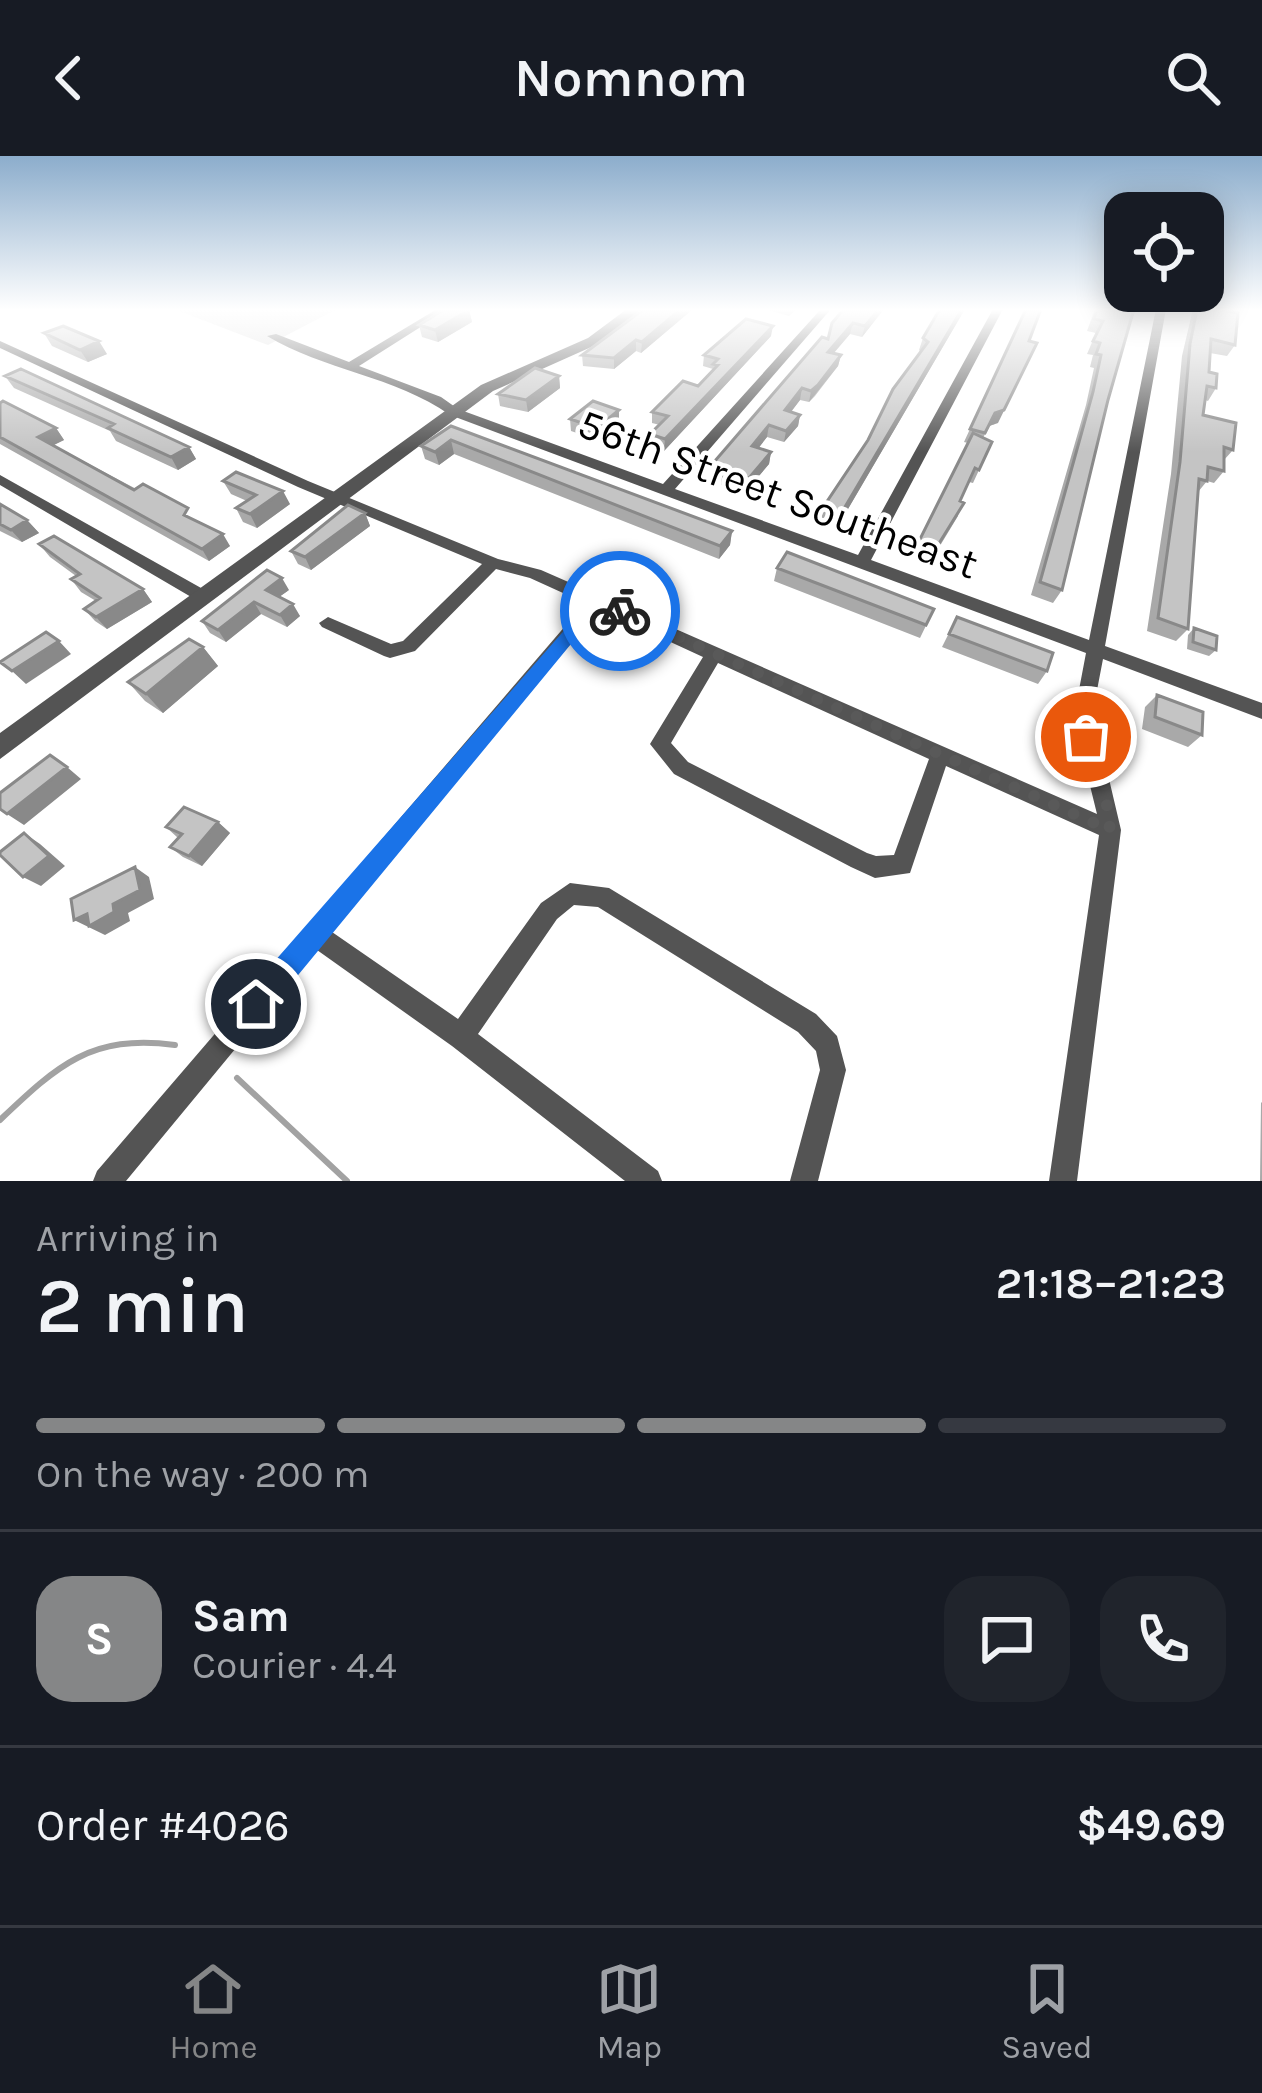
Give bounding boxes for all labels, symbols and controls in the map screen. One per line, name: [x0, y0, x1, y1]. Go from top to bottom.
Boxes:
icon: back: [36, 45, 102, 111]
icon: search: [1160, 45, 1226, 111]
text: Nomnom: [514, 46, 748, 110]
map controls: [1104, 192, 1224, 312]
button: locate: [1104, 192, 1224, 312]
street label: 56th Street Southeast: [571, 398, 985, 590]
courier: [560, 551, 680, 671]
icon: bike: [587, 578, 653, 644]
pin: [1035, 686, 1137, 788]
icon: bag: [1053, 704, 1119, 770]
pin: [205, 953, 307, 1055]
icon: home: [223, 971, 289, 1037]
text: Arriving in: [36, 1215, 219, 1261]
text: 21:18–21:23: [996, 1257, 1226, 1309]
text: 2 min: [36, 1260, 249, 1352]
text: On the way · 200 m: [36, 1451, 369, 1497]
button: chat: [944, 1576, 1070, 1702]
button: phone: [1100, 1576, 1226, 1702]
text: Sam: [192, 1590, 290, 1642]
text: S: [85, 1613, 113, 1665]
text: Courier · 4.4: [192, 1642, 397, 1688]
text: Order #4026: [36, 1799, 290, 1851]
text: $49.69: [1076, 1799, 1226, 1851]
tab: Home: [169, 1956, 257, 2066]
tab: Map: [596, 1956, 662, 2066]
tab: Saved: [1001, 1956, 1093, 2066]

